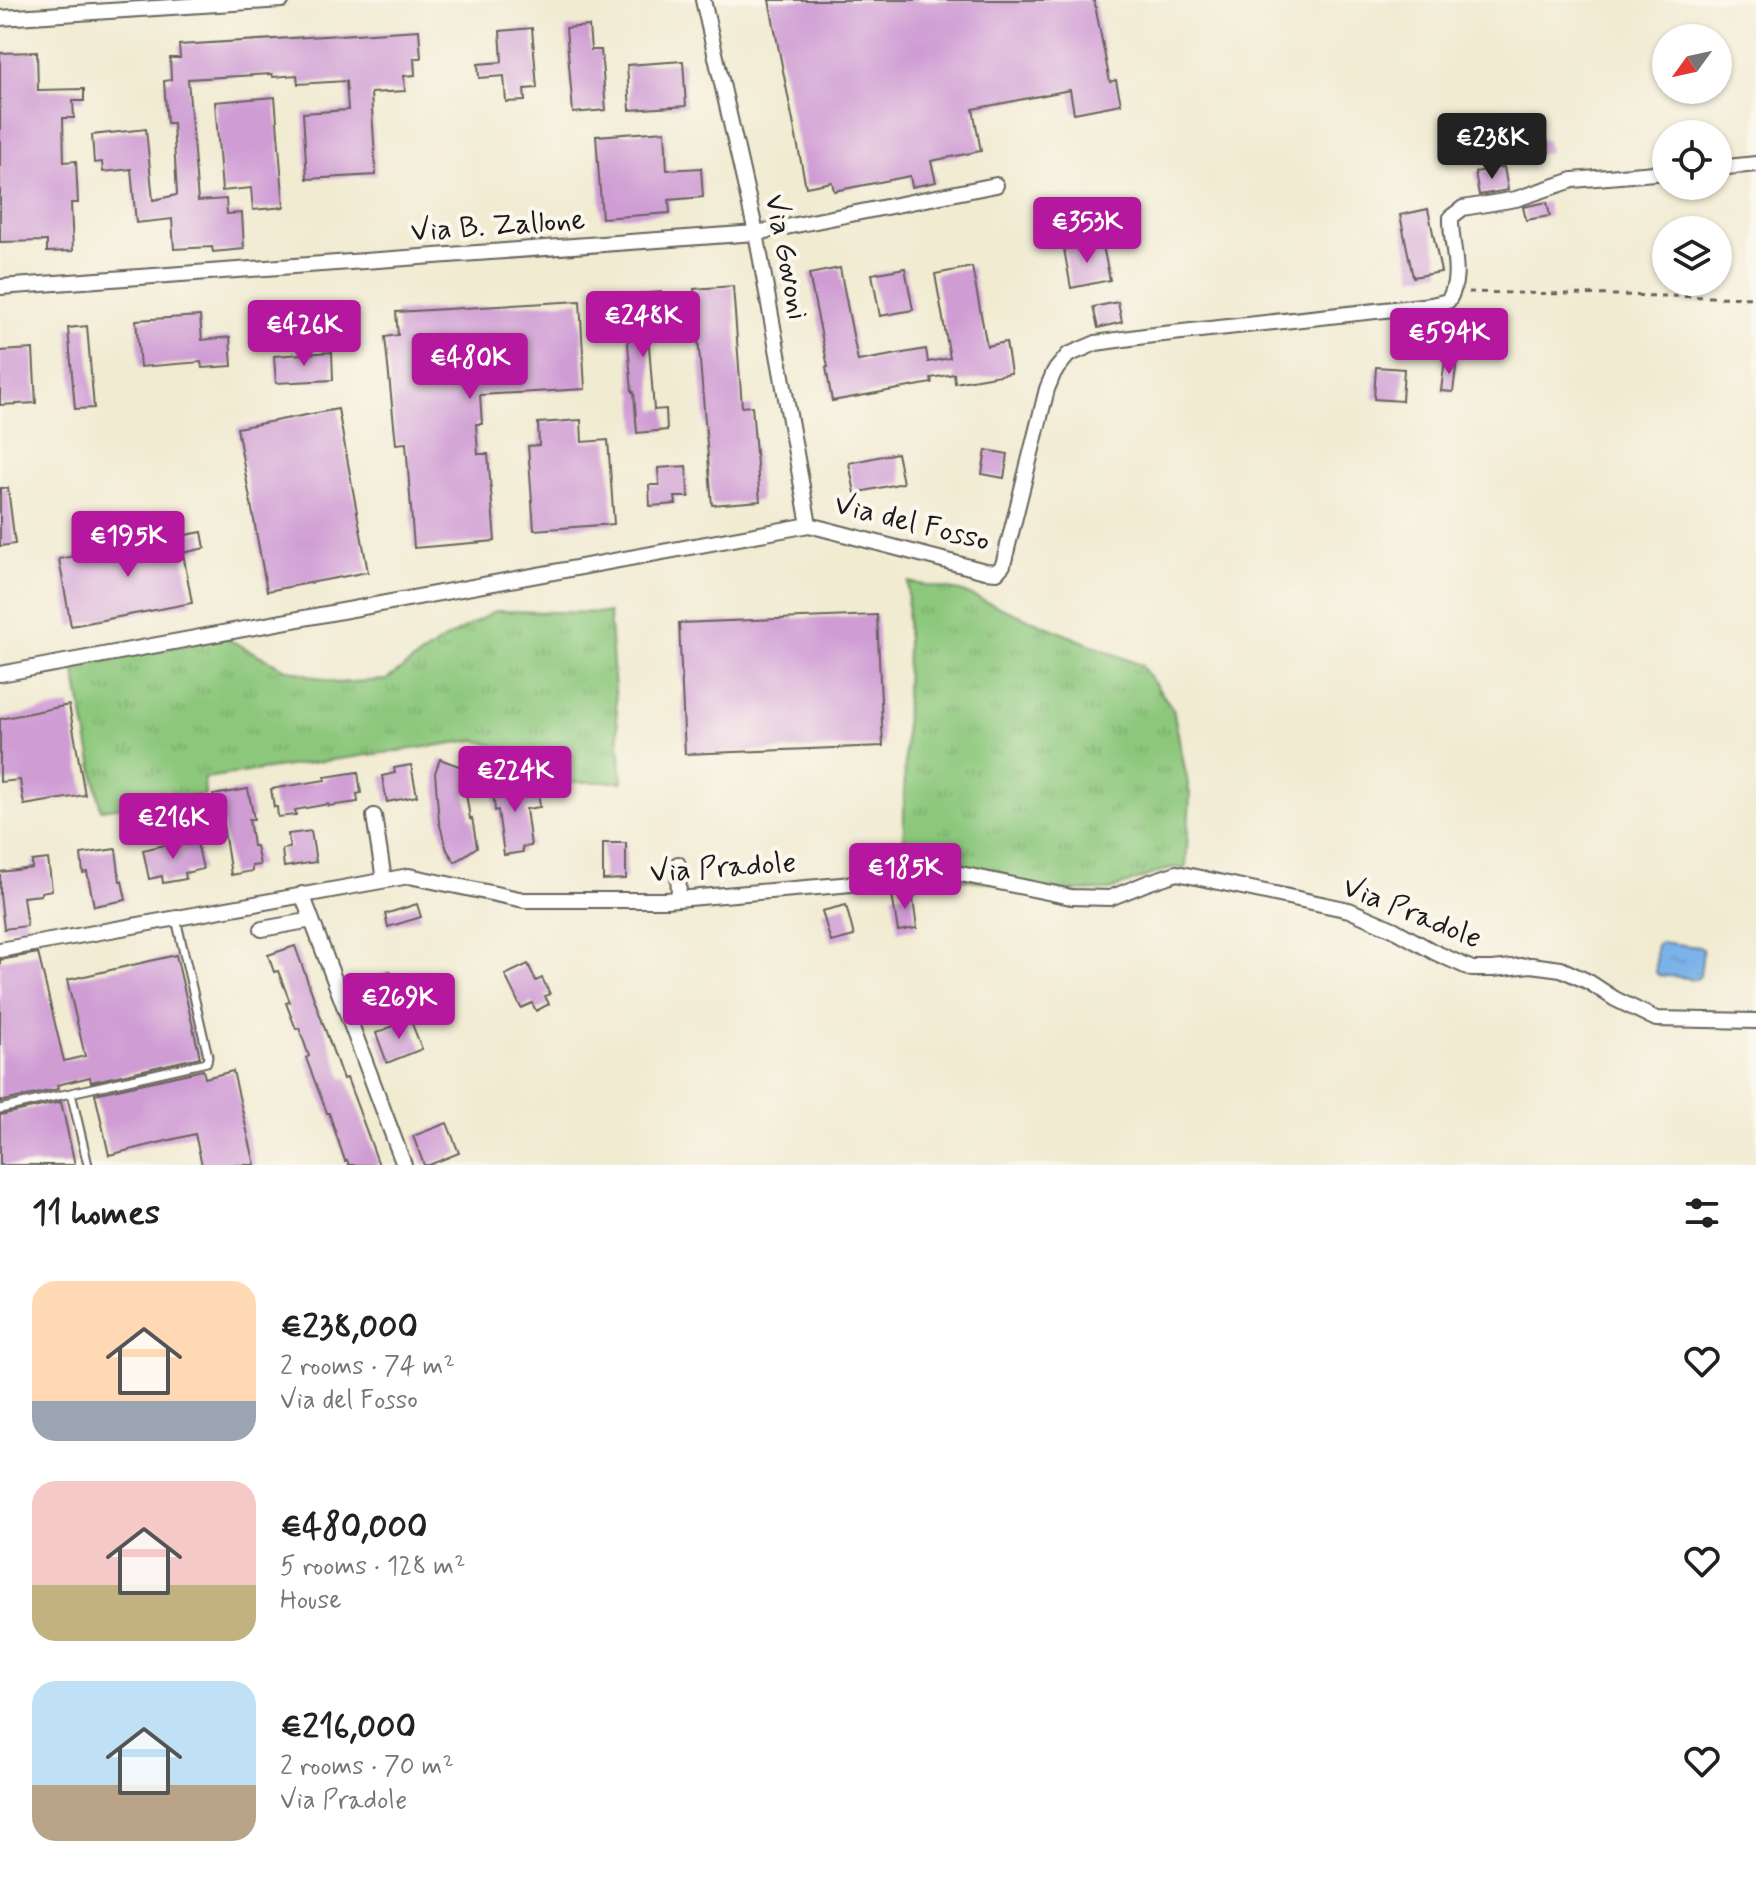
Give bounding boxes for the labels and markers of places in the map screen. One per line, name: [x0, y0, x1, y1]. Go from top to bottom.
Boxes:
pin: €238K: [1436, 113, 1548, 181]
pin: €353K: [1031, 197, 1143, 265]
pin: €248K: [587, 291, 699, 359]
pin: €426K: [248, 300, 360, 368]
pin: €594K: [1393, 308, 1505, 376]
pin: €480K: [414, 333, 526, 401]
pin: €195K: [72, 511, 184, 579]
pin: €224K: [459, 746, 571, 814]
pin: €216K: [117, 793, 229, 861]
pin: €185K: [849, 843, 961, 911]
pin: €269K: [343, 973, 455, 1041]

